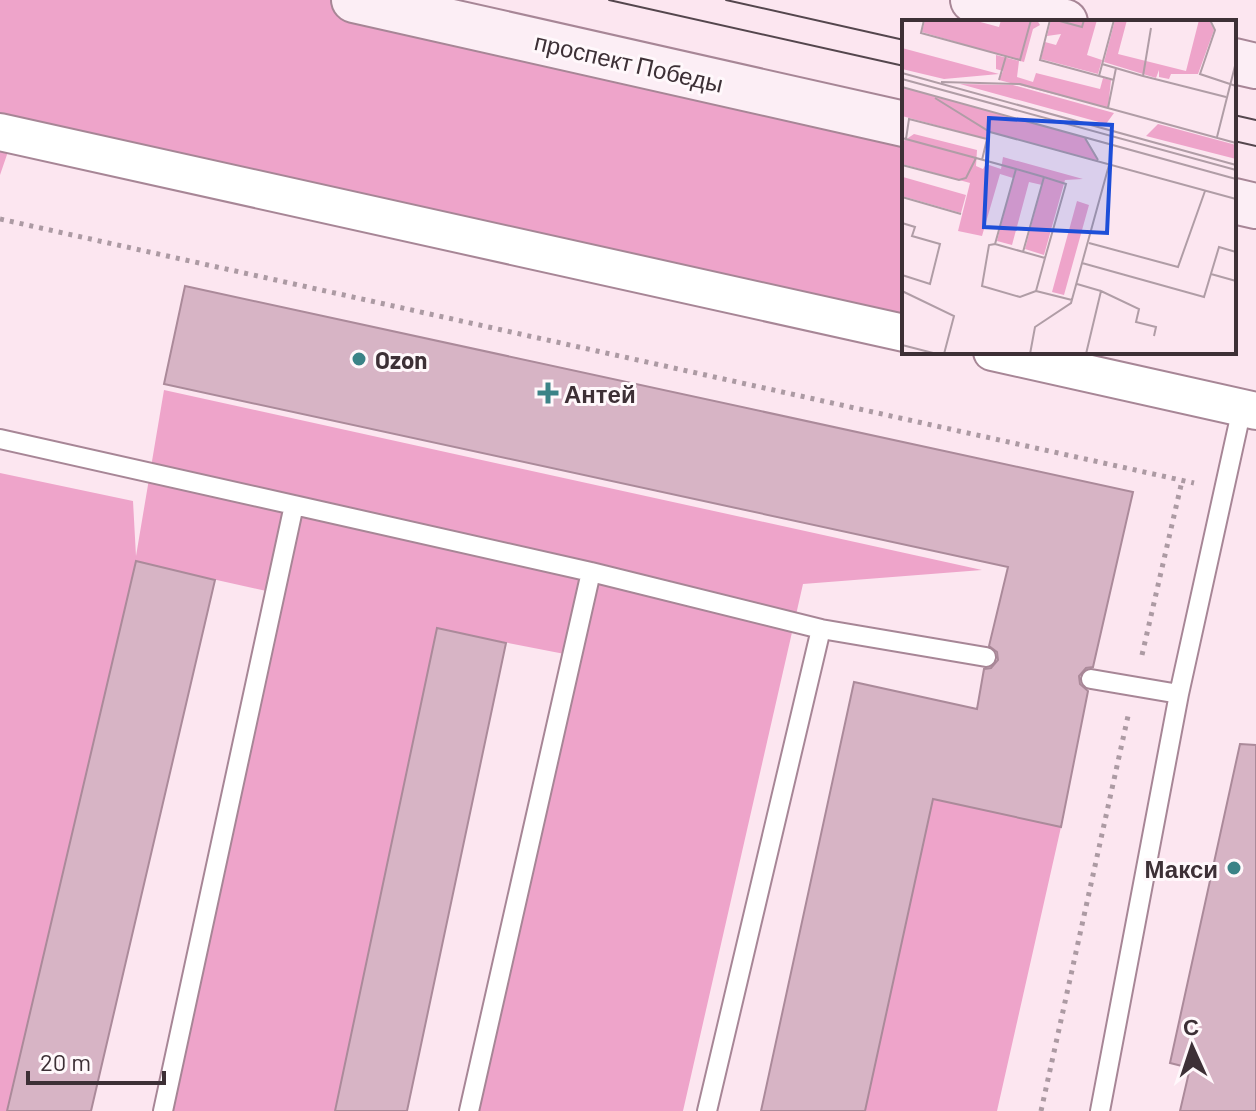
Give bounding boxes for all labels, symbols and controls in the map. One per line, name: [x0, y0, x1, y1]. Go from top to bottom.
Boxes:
inset map: [902, 20, 1236, 354]
street label: проспект Победы: [532, 26, 726, 98]
place label: Ozon: [375, 345, 427, 374]
marker: Ozon: [350, 350, 368, 368]
place label: Антей: [564, 379, 636, 408]
marker: Антей: [539, 384, 557, 402]
place label: Макси: [1145, 854, 1218, 883]
marker: Макси: [1225, 859, 1243, 877]
north arrow: [1152, 1007, 1232, 1087]
text: С: [1182, 1013, 1200, 1039]
scale bar: [28, 1035, 164, 1085]
text: 20 m: [40, 1047, 91, 1076]

